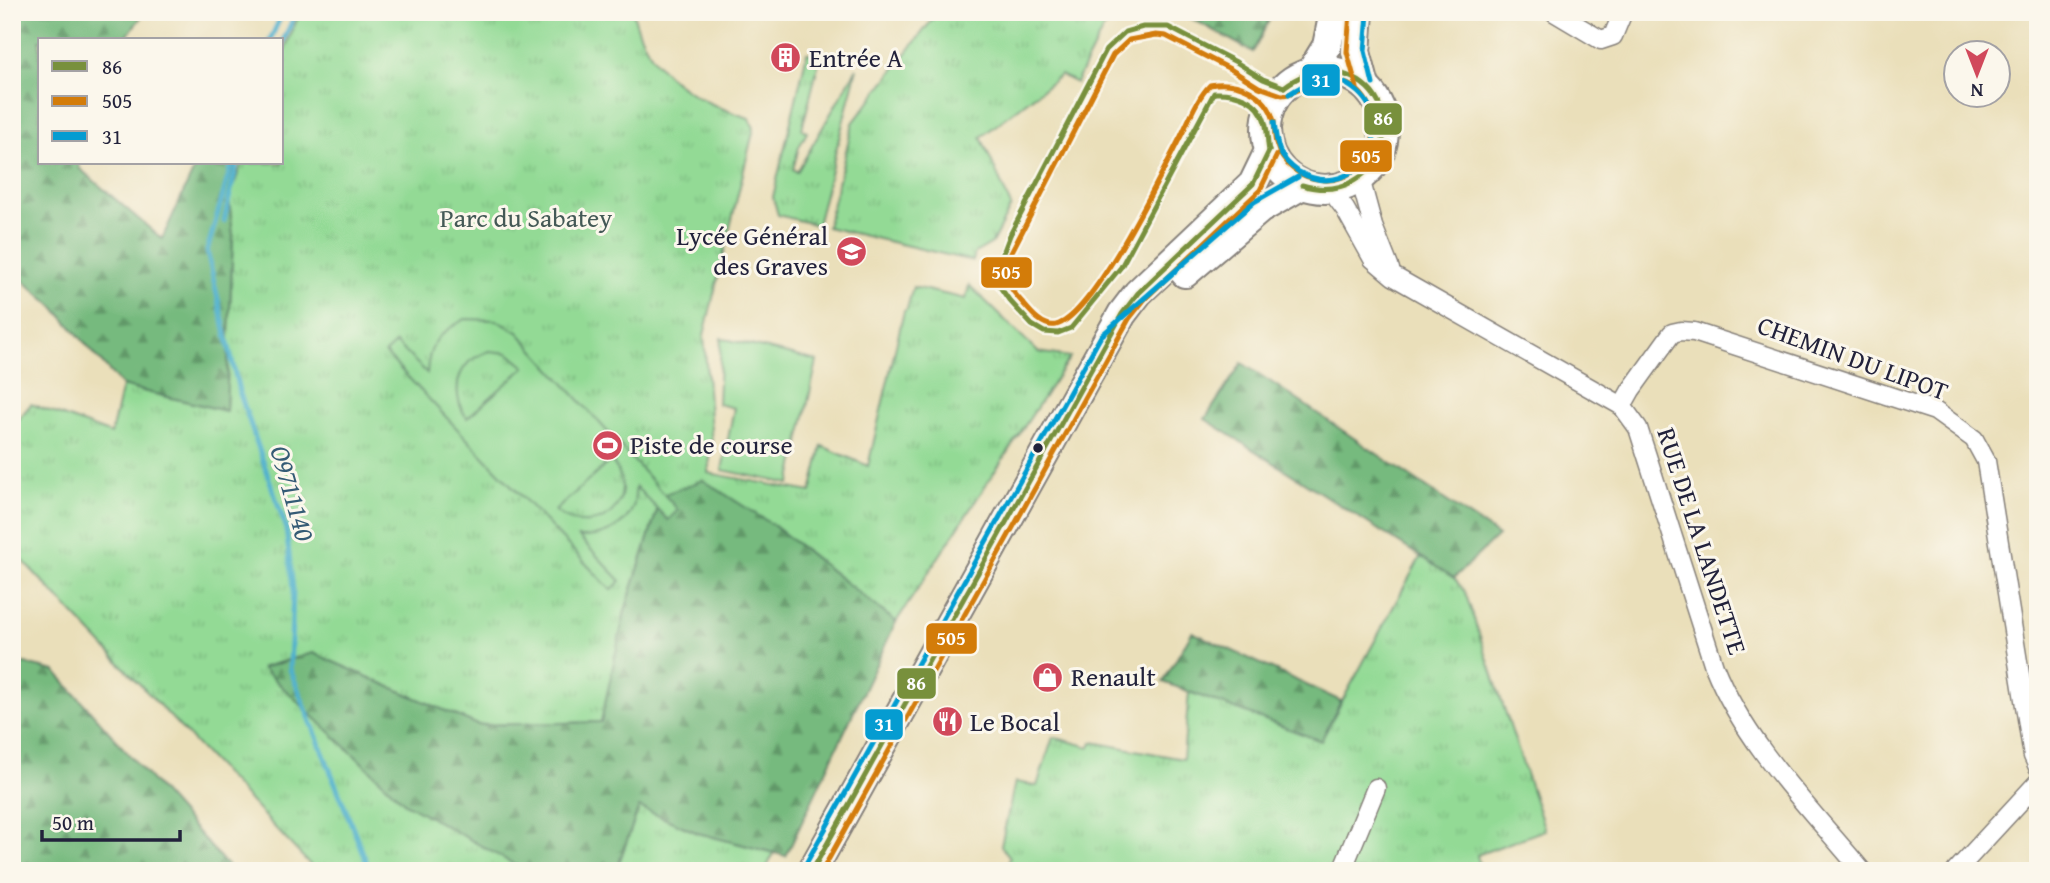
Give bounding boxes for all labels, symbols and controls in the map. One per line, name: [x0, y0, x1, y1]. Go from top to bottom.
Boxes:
legend: [38, 38, 284, 164]
place label: Entrée A: [809, 38, 903, 77]
north arrow: [1941, 38, 2011, 108]
building icon: Entrée A: [769, 41, 803, 75]
text: 86: [102, 51, 122, 82]
line badge: 31: [1301, 63, 1341, 97]
text: 31: [1311, 66, 1331, 94]
text: N: [1970, 77, 1983, 105]
text: 505: [102, 85, 132, 116]
line badge: 86: [1363, 102, 1403, 136]
text: 86: [1373, 104, 1393, 132]
text: 31: [102, 121, 122, 152]
line badge: 505: [1339, 139, 1393, 173]
text: 505: [1351, 142, 1381, 170]
park label: Parc du Sabatey: [440, 198, 612, 237]
place label: Lycée Général des Graves: [676, 216, 828, 285]
school or university icon: Lycée Général des Graves: [834, 234, 868, 268]
line badge: 505: [980, 256, 1033, 289]
text: 505: [991, 258, 1021, 286]
street label: CHEMIN DU LIPOT: [1752, 305, 1954, 410]
street label: RUE DE LA LANDETTE: [1647, 422, 1758, 659]
place label: Piste de course: [630, 425, 793, 464]
sports icon: Piste de course: [590, 428, 624, 462]
water label: O9711140: [260, 440, 327, 546]
unlabelled marker: [1031, 441, 1045, 455]
line badge: 505: [925, 622, 978, 655]
text: 505: [936, 624, 966, 652]
place label: Renault: [1071, 657, 1156, 696]
shop icon: Renault: [1031, 660, 1065, 694]
line badge: 86: [896, 667, 937, 700]
text: 86: [906, 669, 926, 697]
place label: Le Bocal: [970, 702, 1060, 741]
restaurant icon: Le Bocal: [930, 705, 964, 739]
line badge: 31: [864, 708, 904, 741]
text: 31: [874, 710, 894, 738]
scale bar: [42, 799, 180, 843]
text: 50 m: [52, 807, 94, 838]

